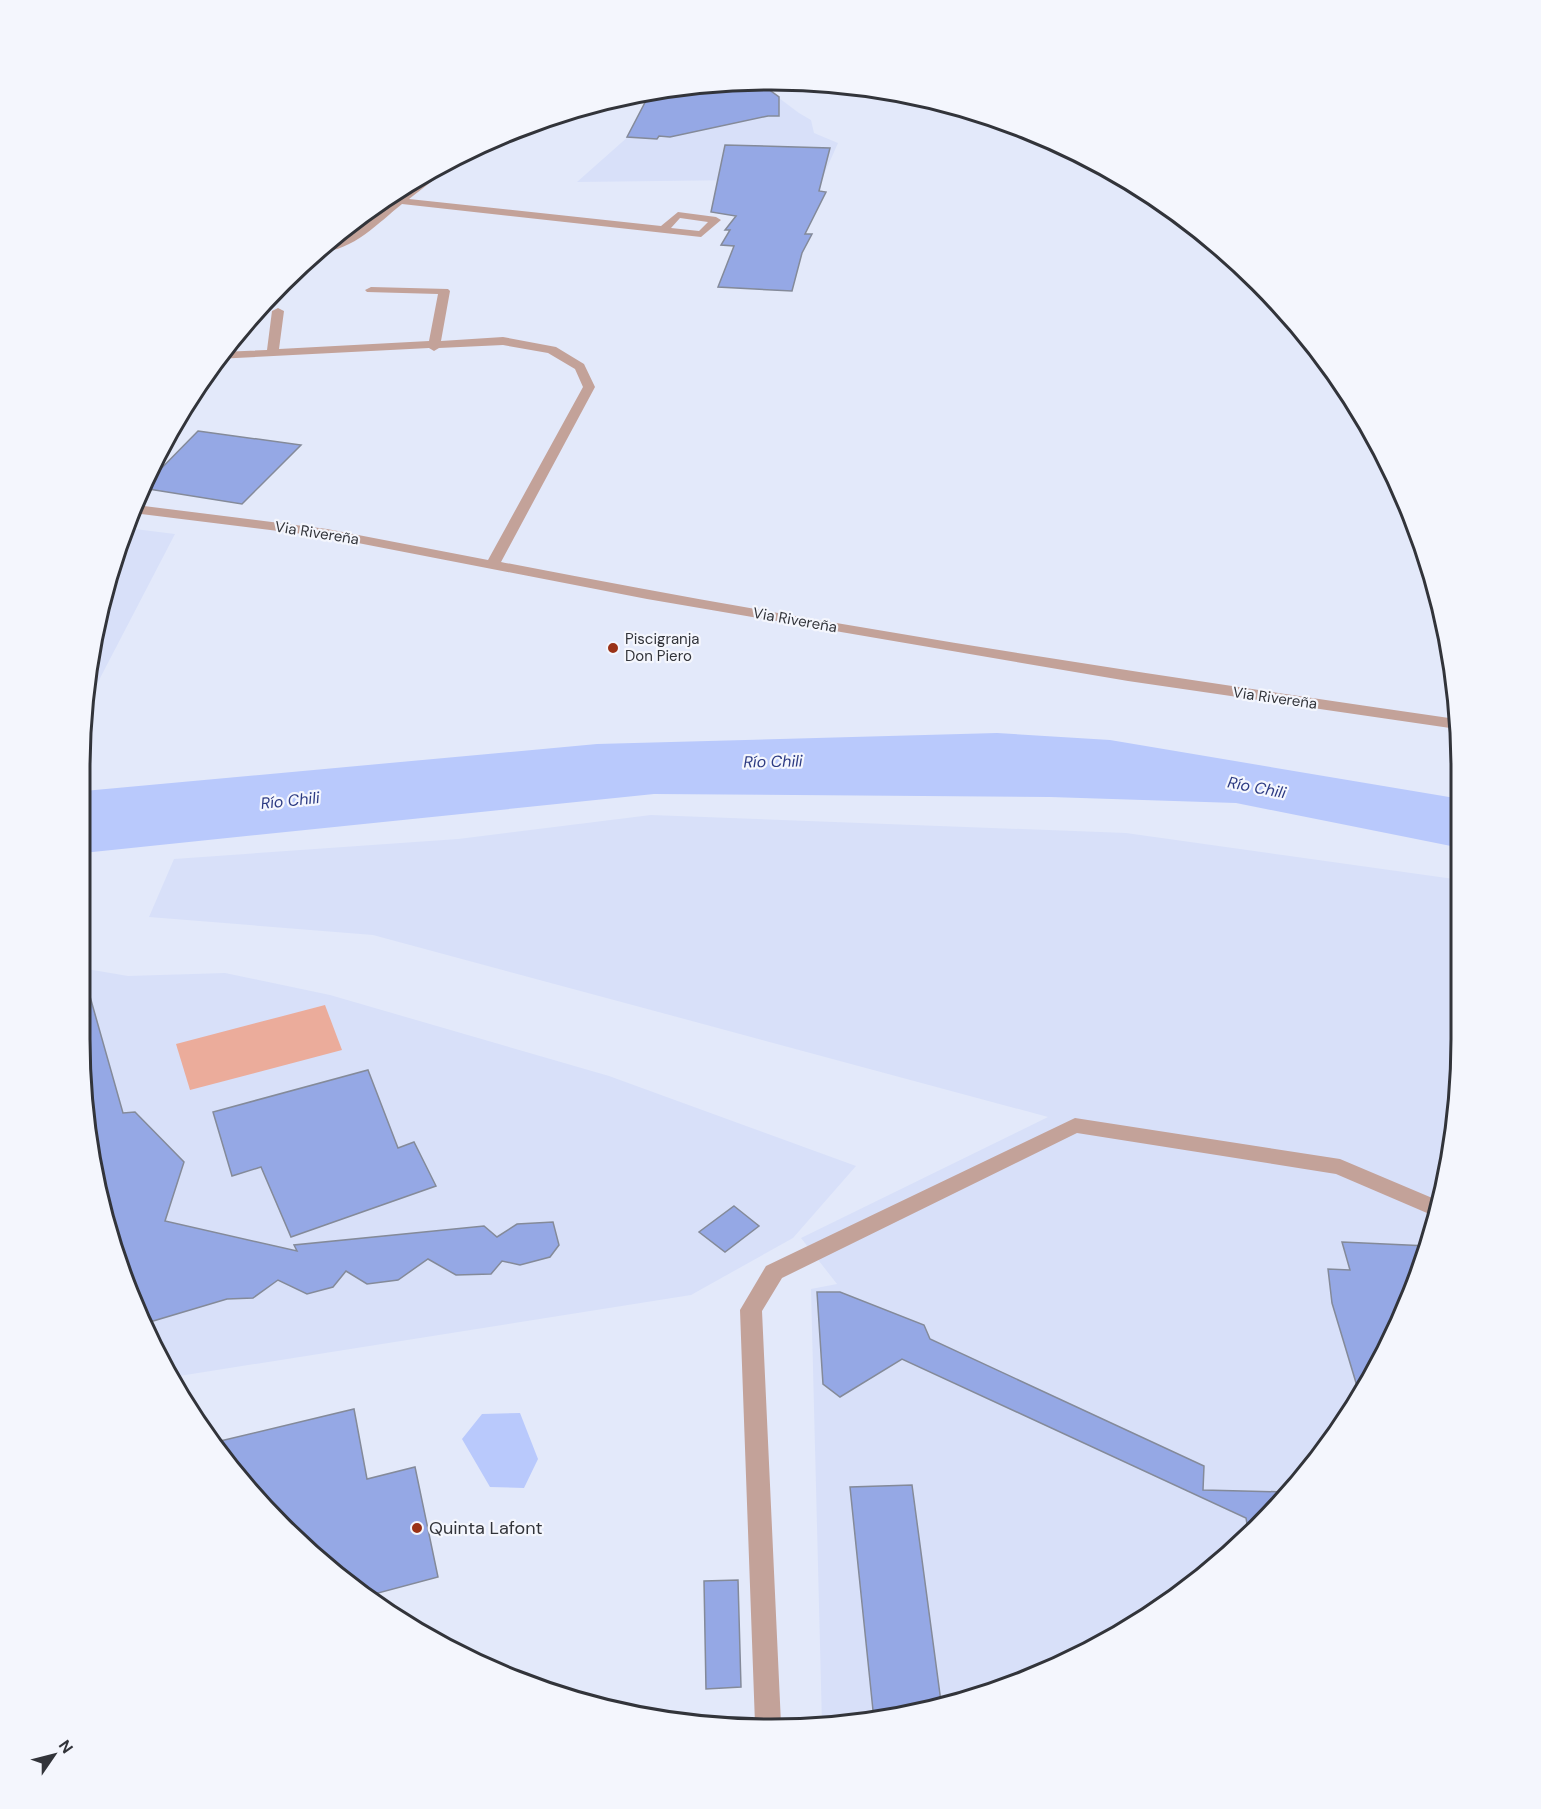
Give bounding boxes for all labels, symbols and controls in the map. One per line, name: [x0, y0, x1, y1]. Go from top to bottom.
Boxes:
street label: Via Rivereña: [274, 516, 360, 550]
street label: Via Rivereña: [751, 603, 839, 637]
place label: Piscigranja Don Piero: [625, 629, 700, 666]
marker: Piscigranja Don Piero: [606, 641, 620, 655]
street label: Via Rivereña: [1232, 682, 1318, 714]
water label: Río Chili: [743, 750, 804, 773]
water label: Río Chili: [1226, 772, 1289, 804]
water label: Río Chili: [260, 787, 322, 814]
place label: Quinta Lafont: [429, 1516, 543, 1540]
marker: Quinta Lafont: [410, 1521, 424, 1535]
north arrow: [24, 1725, 84, 1785]
text: N: [54, 1736, 78, 1757]

